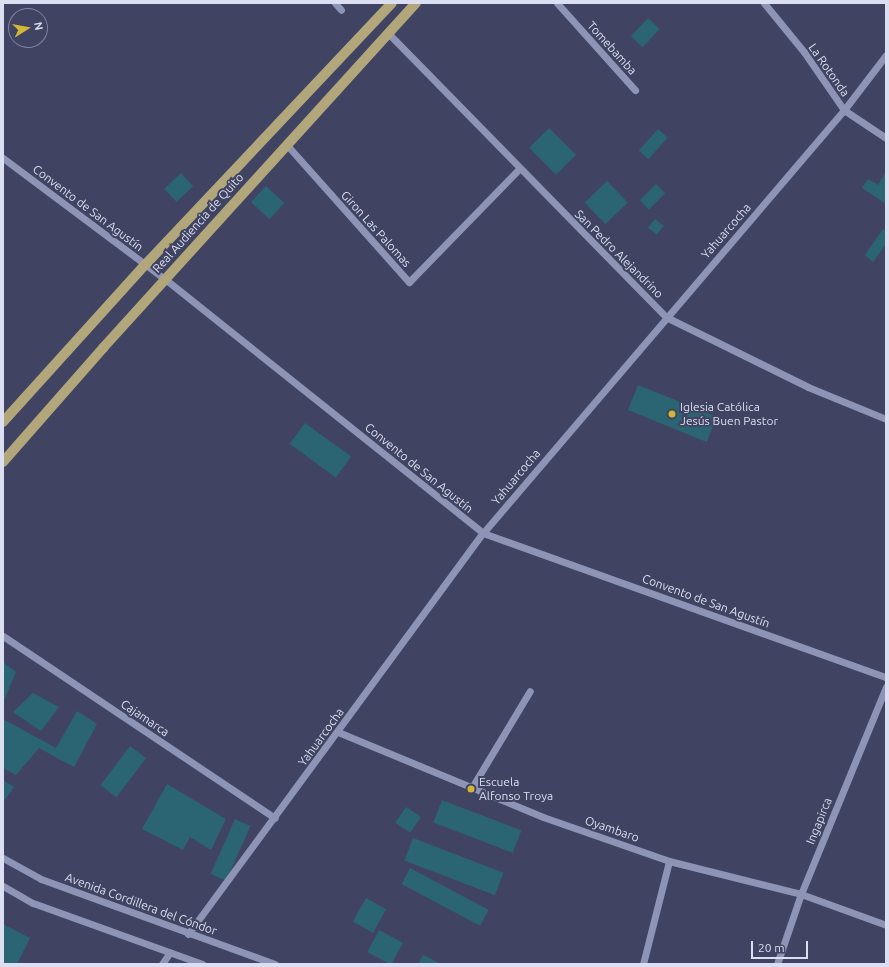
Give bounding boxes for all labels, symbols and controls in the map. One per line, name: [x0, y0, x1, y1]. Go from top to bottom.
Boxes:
north arrow: [8, 8, 48, 48]
street label: Tomebamba: [584, 18, 640, 78]
text: N: [32, 21, 45, 31]
street label: La Rotonda: [806, 41, 852, 99]
street label: Convento de San Agustín: [30, 162, 146, 254]
street label: Real Audiencia de Quito: [150, 170, 246, 276]
street label: Giron Las Palomas: [338, 188, 414, 270]
street label: Yahuarcocha: [698, 201, 754, 261]
street label: San Pedro Alejandrino: [572, 207, 666, 301]
place label: Iglesia Católica Jesús Buen Pastor: [680, 400, 778, 428]
marker: Iglesia Católica Jesús Buen Pastor: [667, 409, 677, 419]
street label: Convento de San Agustín: [362, 420, 476, 516]
street label: Yahuarcocha: [489, 446, 543, 508]
street label: Convento de San Agustín: [640, 571, 772, 631]
street label: Cajamarca: [118, 697, 172, 739]
street label: Yahuarcocha: [295, 705, 347, 769]
place label: Escuela Alfonso Troya: [479, 775, 553, 803]
marker: Escuela Alfonso Troya: [466, 784, 476, 794]
street label: Ingapirca: [803, 796, 835, 846]
street label: Oyambaro: [583, 813, 641, 845]
street label: Avenida Cordillera del Cóndor: [63, 870, 219, 938]
scale bar: [753, 933, 810, 959]
text: 20 m: [758, 941, 785, 954]

